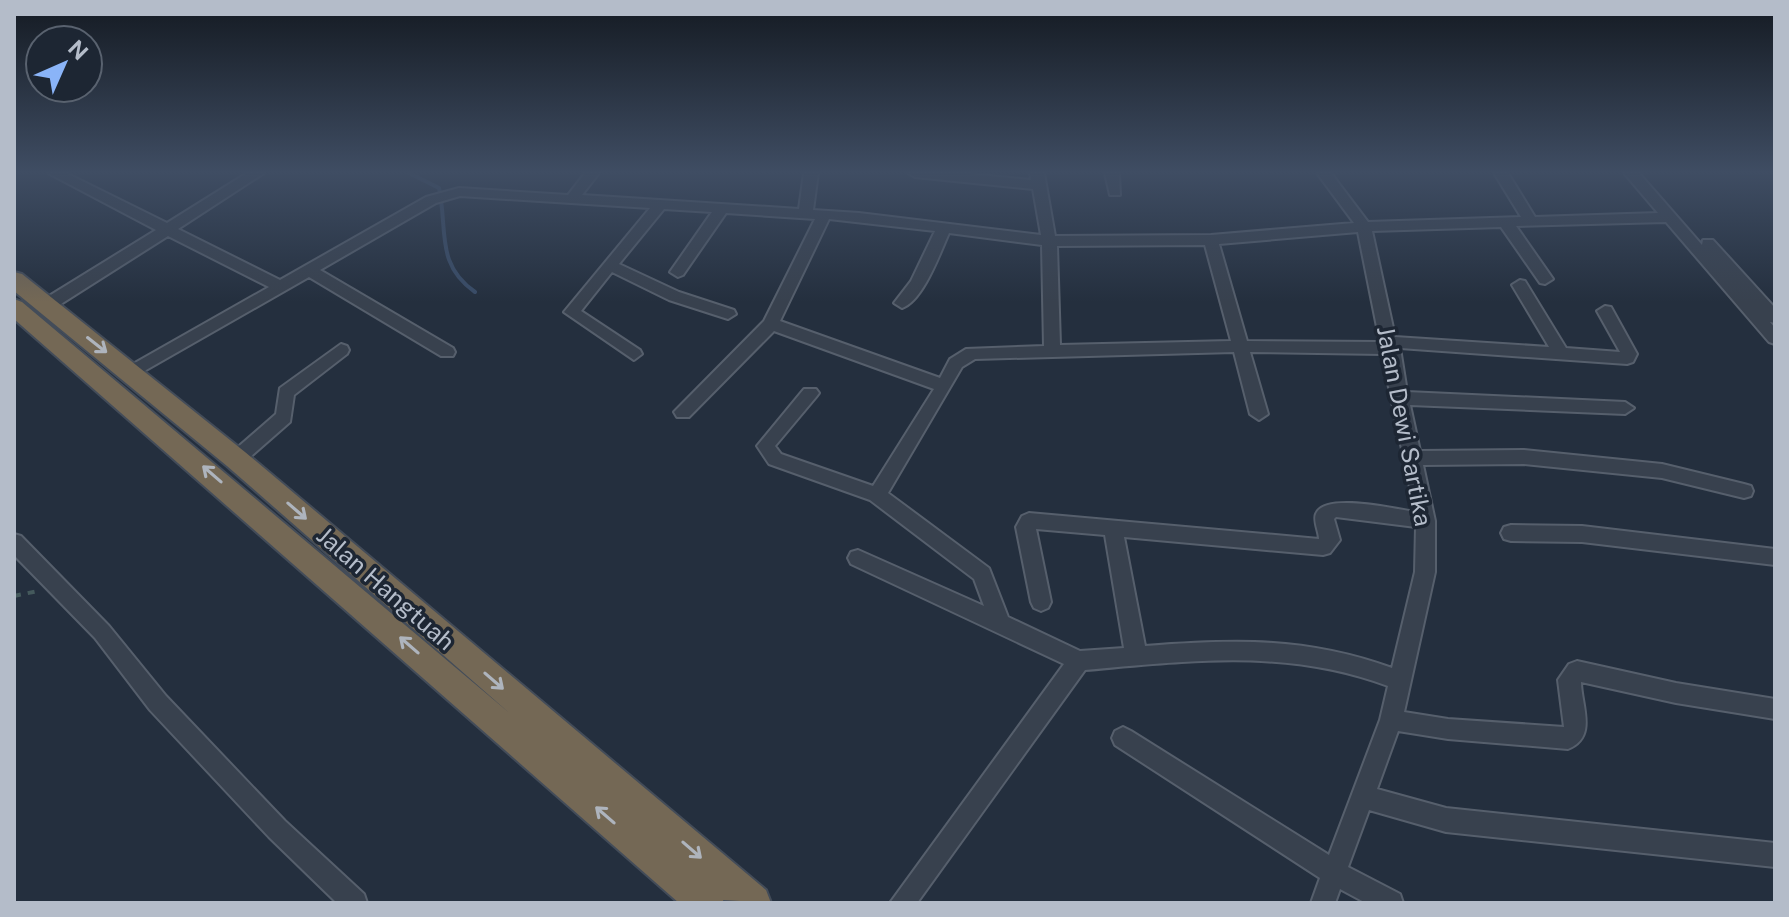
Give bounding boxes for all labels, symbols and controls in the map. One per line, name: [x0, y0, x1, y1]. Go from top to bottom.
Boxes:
north arrow: [24, 24, 104, 104]
text: N: [63, 35, 93, 65]
street label: Jalan Dewi Sartika: [1372, 323, 1438, 529]
one-way arrow: [86, 336, 107, 354]
one-way arrow: [203, 466, 223, 484]
one-way arrow: [286, 502, 307, 520]
street label: Jalan Hangtuah: [311, 521, 461, 655]
one-way arrow: [399, 636, 419, 654]
one-way arrow: [484, 671, 504, 689]
one-way arrow: [596, 806, 616, 824]
one-way arrow: [681, 841, 701, 859]

